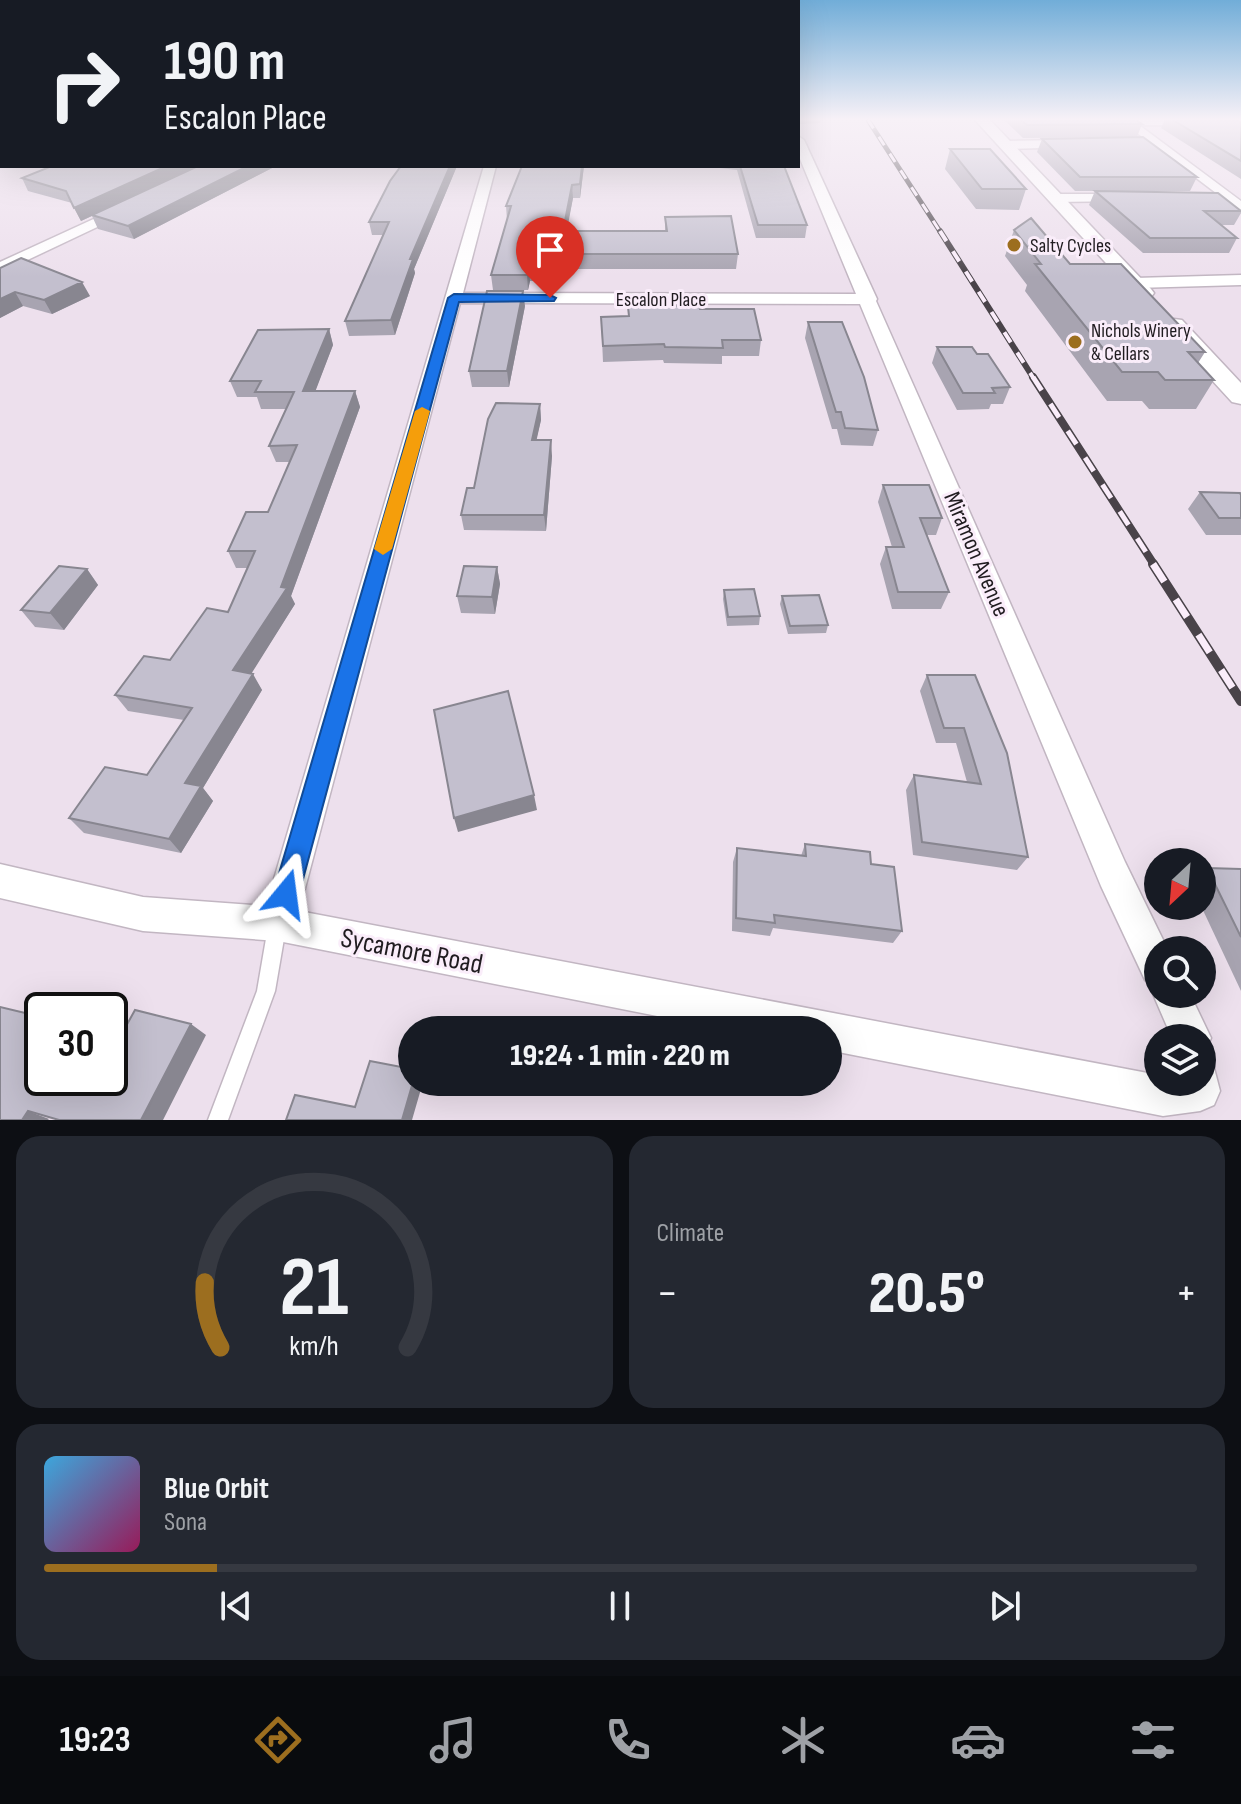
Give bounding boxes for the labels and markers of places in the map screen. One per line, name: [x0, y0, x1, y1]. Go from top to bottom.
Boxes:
pin: [516, 216, 584, 298]
place label: Salty Cycles: [1030, 234, 1111, 258]
marker: Salty Cycles: [1005, 236, 1023, 254]
place label: Nichols Winery & Cellars: [1091, 319, 1191, 366]
marker: Nichols Winery & Cellars: [1066, 333, 1084, 351]

